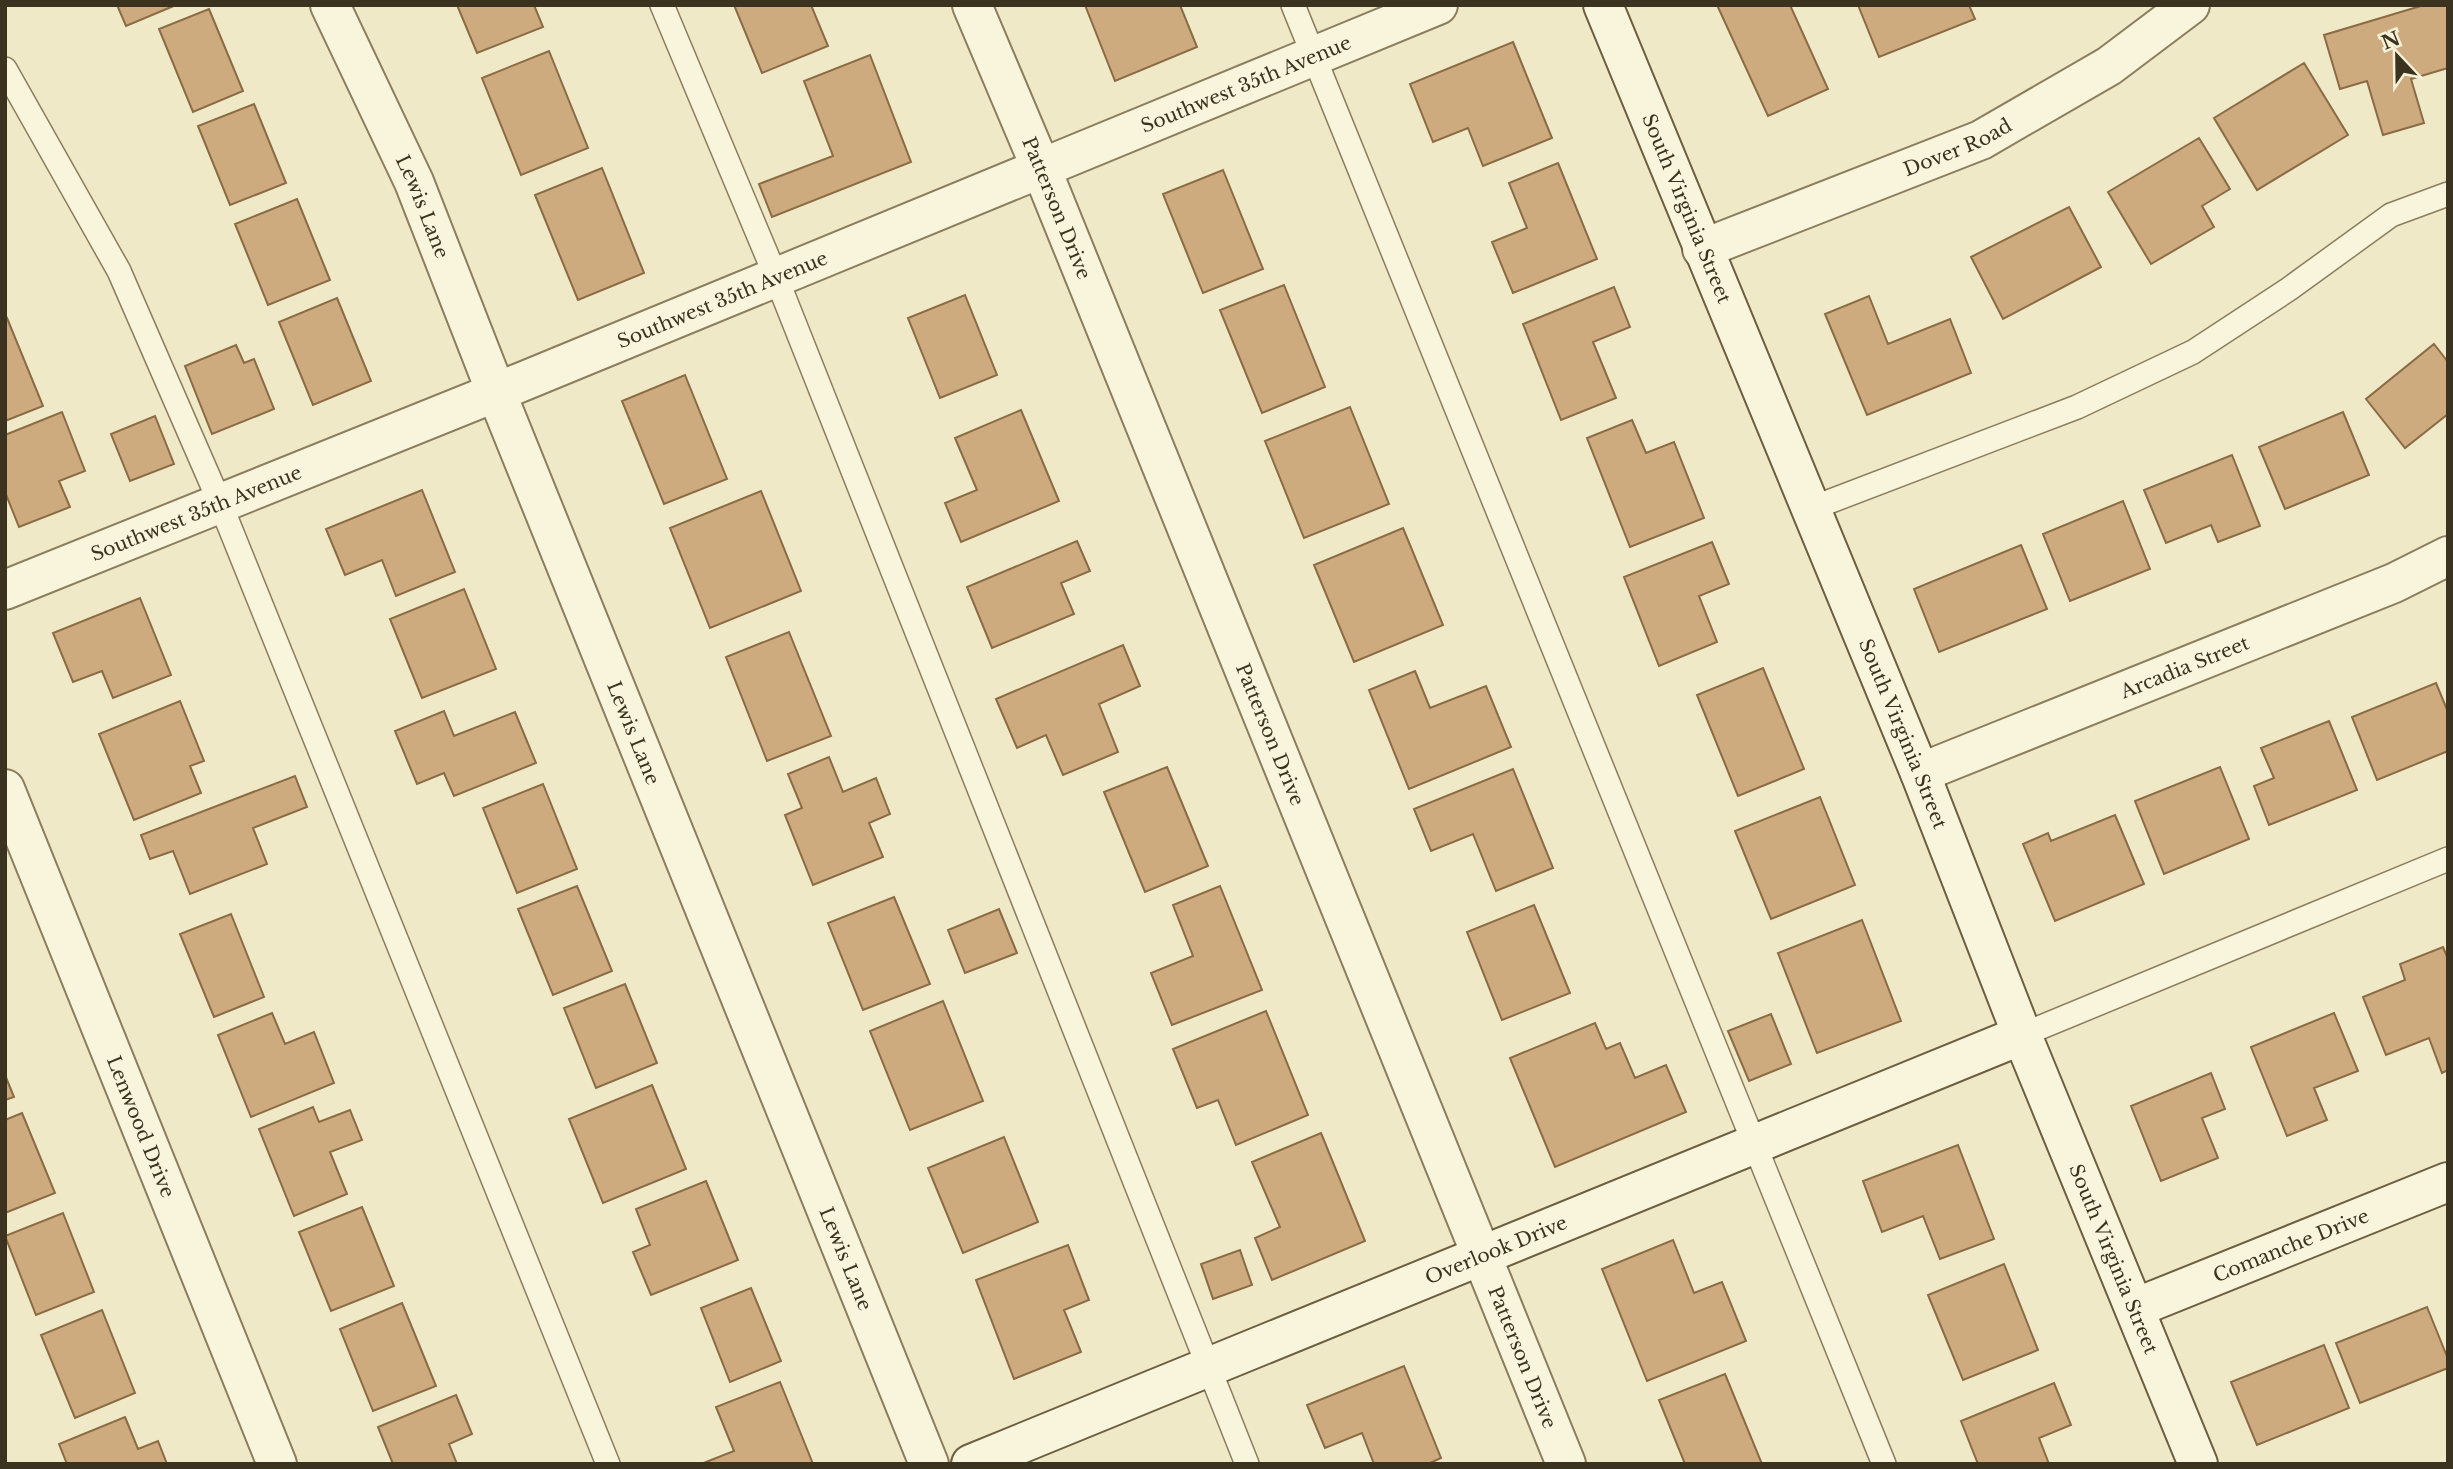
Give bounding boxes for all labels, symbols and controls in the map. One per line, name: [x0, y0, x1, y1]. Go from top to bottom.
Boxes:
north arrow: [2362, 21, 2432, 91]
text: N: [2378, 27, 2404, 55]
street label: Southwest 35th Avenue: [1137, 31, 1355, 138]
street label: South Virginia Street: [1637, 110, 1736, 308]
street label: Dover Road: [1900, 114, 2016, 181]
street label: Patterson Drive: [1017, 133, 1096, 283]
street label: Lewis Lane: [391, 151, 454, 262]
street label: Southwest 35th Avenue: [614, 246, 831, 353]
street label: Southwest 35th Avenue: [88, 461, 305, 566]
street label: Arcadia Street: [2116, 631, 2253, 704]
street label: South Virginia Street: [1854, 635, 1952, 833]
street label: Patterson Drive: [1231, 660, 1309, 809]
street label: Lewis Lane: [602, 678, 664, 788]
street label: Lenwood Drive: [102, 1053, 179, 1201]
street label: South Virginia Street: [2064, 1161, 2163, 1358]
street label: Lewis Lane: [814, 1204, 877, 1314]
street label: Comanche Drive: [2210, 1204, 2372, 1287]
street label: Overlook Drive: [1422, 1211, 1571, 1289]
street label: Patterson Drive: [1483, 1283, 1561, 1432]

